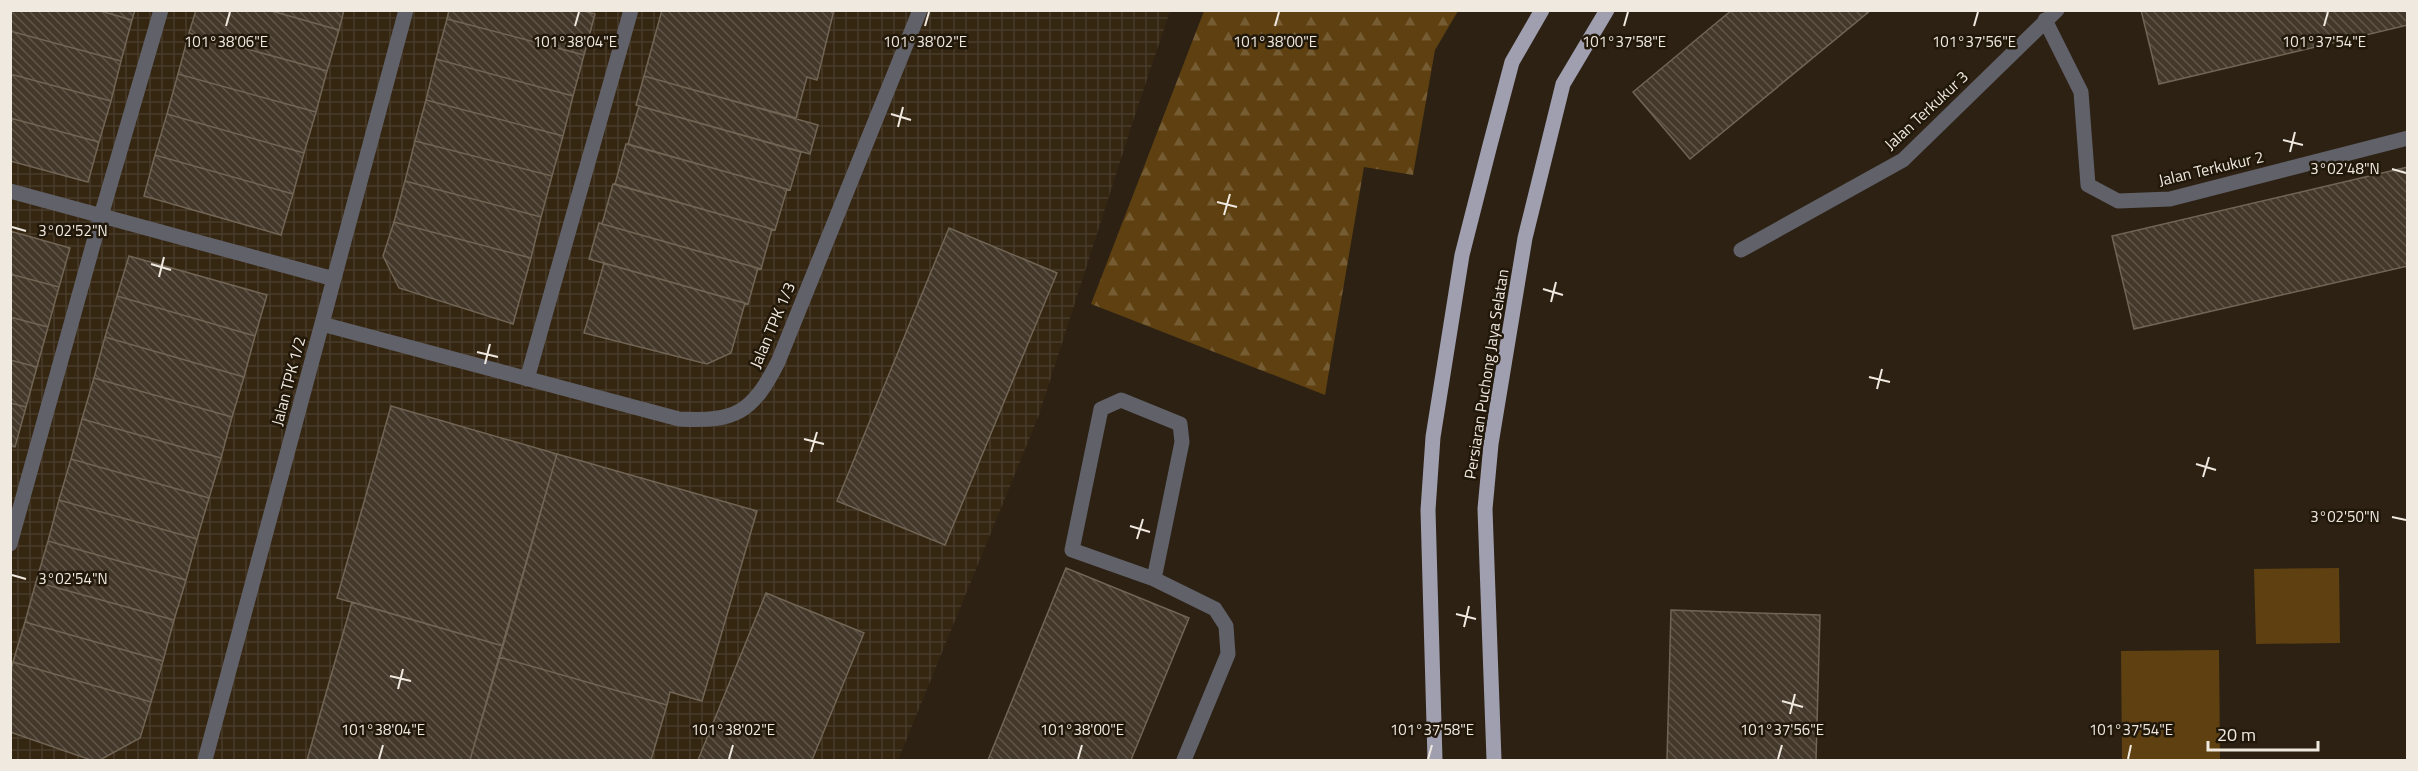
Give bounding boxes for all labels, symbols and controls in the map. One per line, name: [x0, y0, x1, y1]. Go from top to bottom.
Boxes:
text: 101°38'06"E: [184, 30, 268, 53]
text: 101°38'04"E: [533, 30, 617, 53]
text: 101°38'02"E: [883, 30, 967, 53]
text: 101°38'00"E: [1233, 30, 1317, 53]
text: 101°37'58"E: [1582, 30, 1666, 53]
text: 101°37'56"E: [1932, 30, 2016, 53]
text: 101°37'54"E: [2282, 30, 2366, 53]
street label: Jalan Terkukur 3: [1879, 65, 1973, 155]
street label: Jalan Terkukur 2: [2156, 144, 2266, 192]
text: 3°02'48"N: [2310, 157, 2380, 180]
text: 3°02'52"N: [38, 219, 108, 242]
street label: Persiaran Puchong Jaya Selatan: [1458, 267, 1514, 481]
street label: Jalan TPK 1/3: [743, 278, 801, 372]
street label: Jalan TPK 1/2: [265, 334, 311, 428]
text: 3°02'50"N: [2310, 505, 2380, 528]
text: 3°02'54"N: [38, 567, 108, 590]
scale bar: [2208, 714, 2318, 752]
text: 101°38'04"E: [341, 718, 425, 741]
text: 101°38'02"E: [691, 718, 775, 741]
text: 101°38'00"E: [1040, 718, 1124, 741]
text: 101°37'58"E: [1390, 718, 1474, 741]
text: 101°37'56"E: [1740, 718, 1824, 741]
text: 101°37'54"E: [2089, 718, 2173, 741]
text: 20 m: [2217, 721, 2256, 748]

